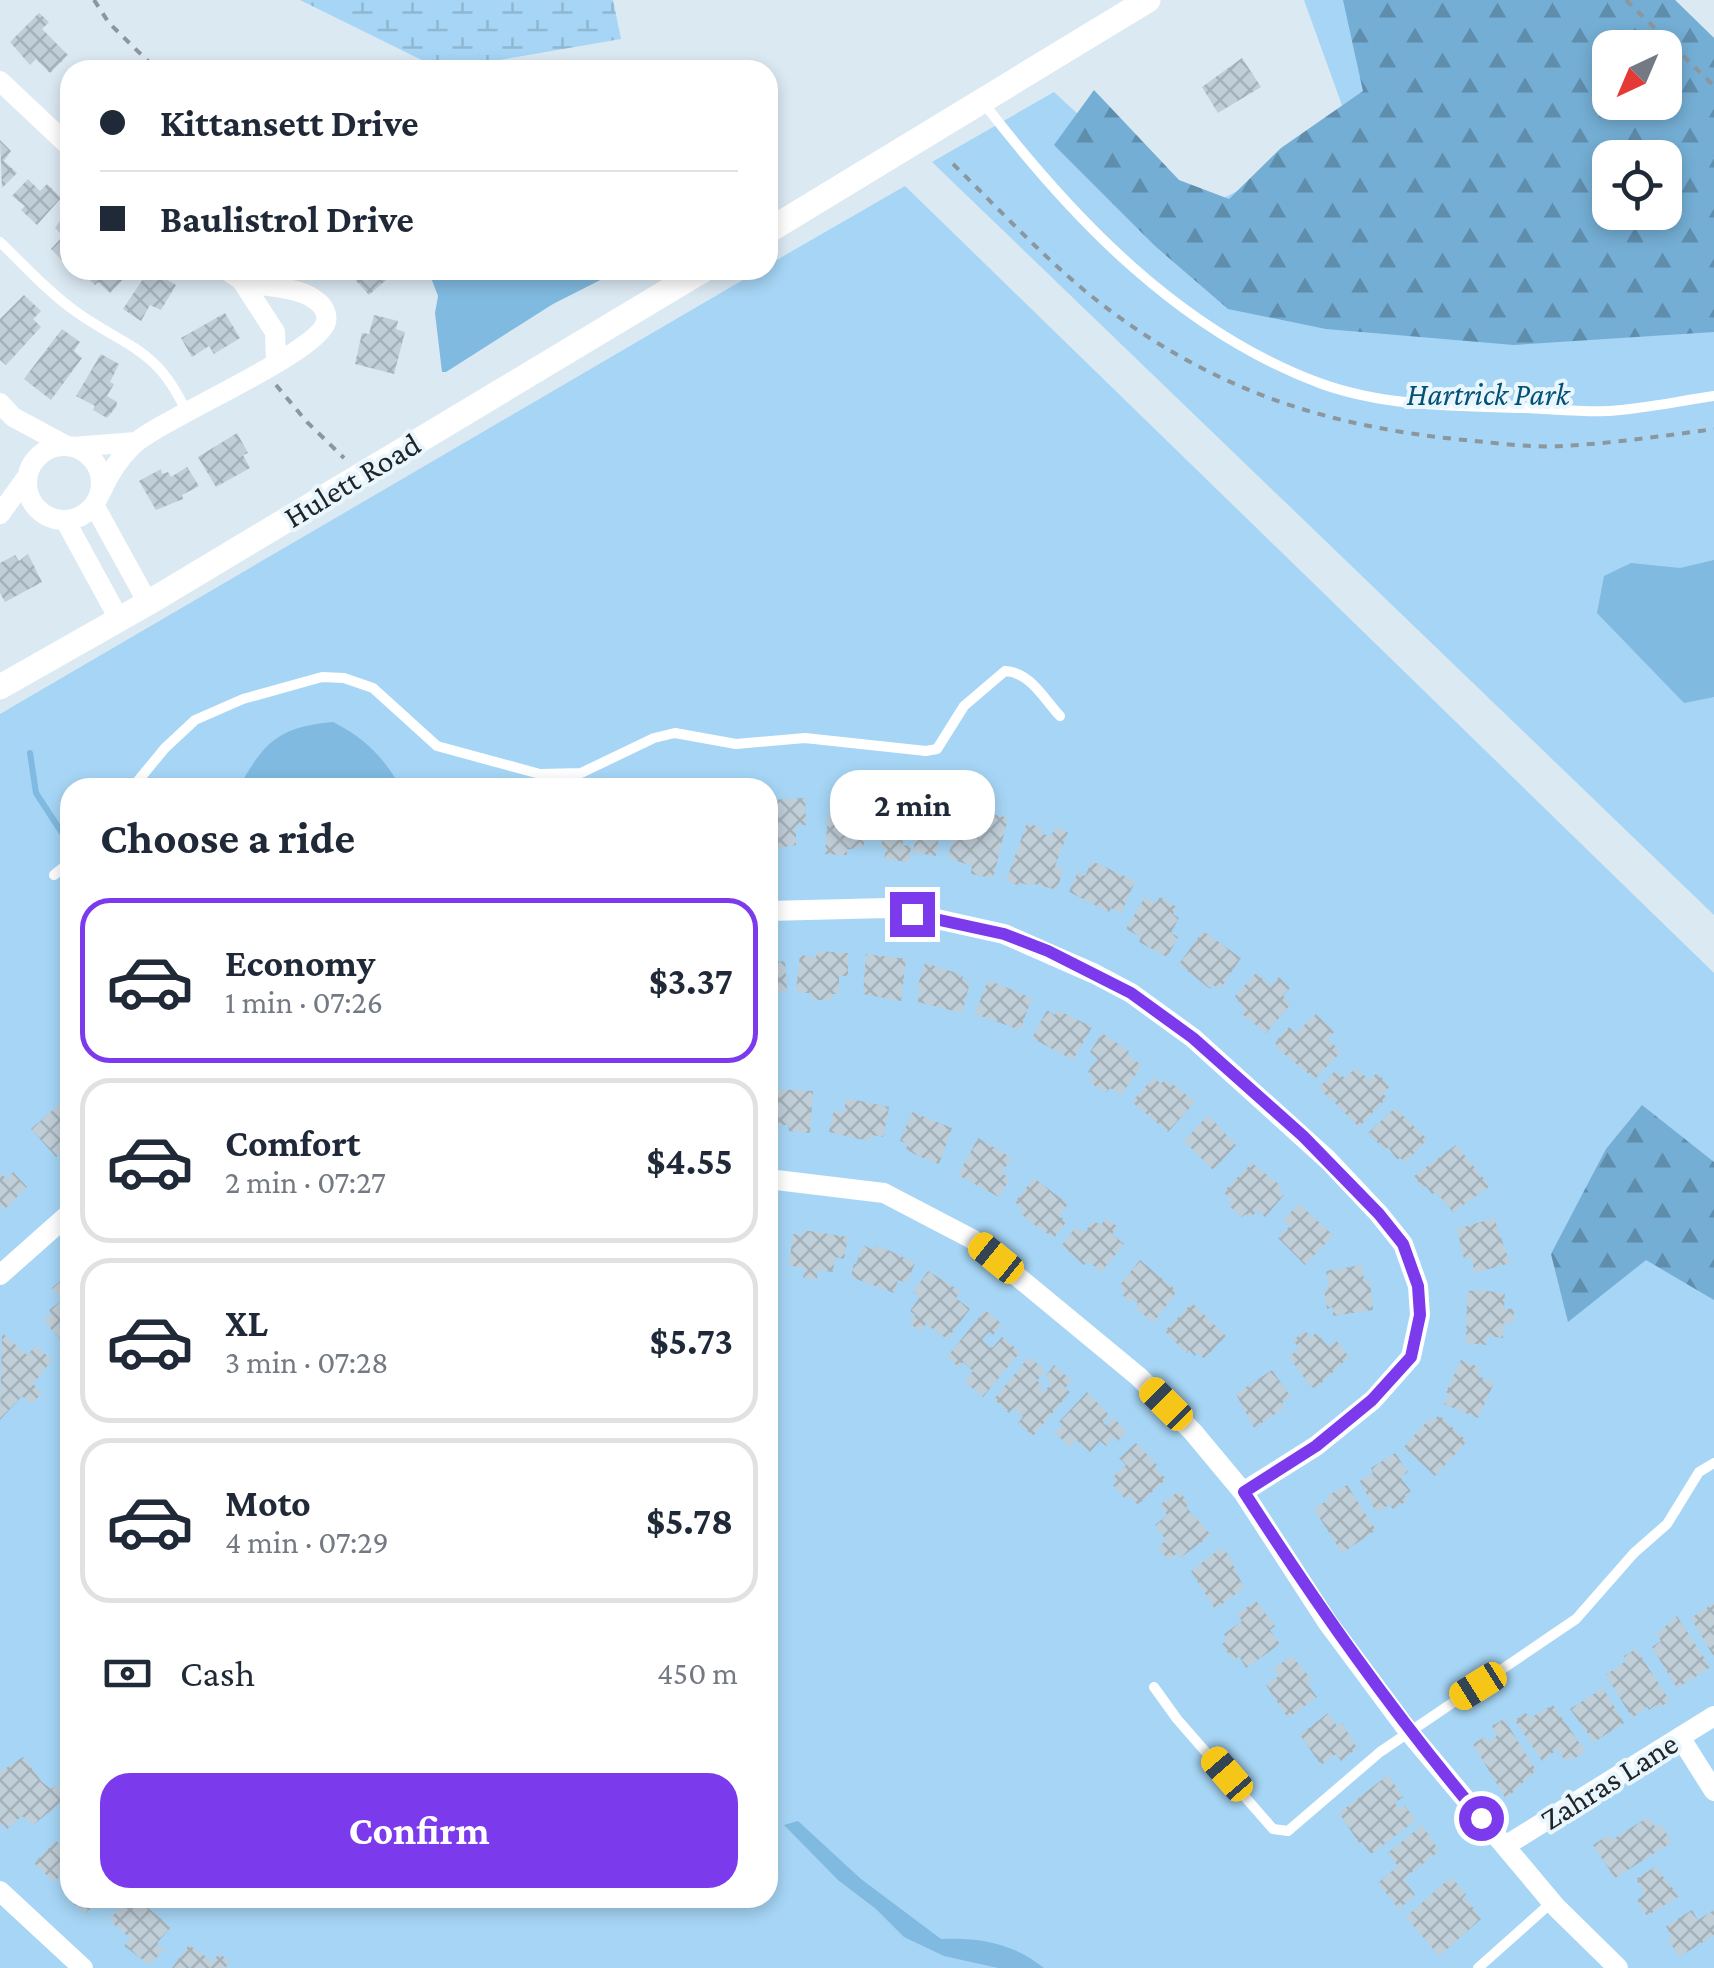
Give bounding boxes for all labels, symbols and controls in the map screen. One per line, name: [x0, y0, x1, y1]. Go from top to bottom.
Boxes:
north arrow: [1592, 30, 1682, 120]
map controls: [1592, 30, 1682, 230]
text: Kittansett Drive: [160, 102, 419, 144]
button: locate: [1592, 140, 1682, 230]
text: Baulistrol Drive: [160, 198, 414, 240]
park label: Hartrick Park: [1407, 376, 1572, 412]
street label: Hulett Road: [277, 425, 427, 535]
callout: 2 min: [830, 769, 994, 839]
text: 2 min: [874, 787, 951, 823]
text: Choose a ride: [100, 813, 355, 863]
route end: [890, 892, 935, 937]
icon: car: [105, 936, 195, 1026]
text: Economy: [225, 942, 375, 984]
text: $3.37: [649, 960, 733, 1002]
text: 1 min · 07:26: [225, 984, 383, 1020]
icon: car: [105, 1116, 195, 1206]
text: Comfort: [225, 1122, 361, 1164]
text: $4.55: [646, 1140, 733, 1182]
text: 2 min · 07:27: [225, 1164, 386, 1200]
car: [963, 1227, 1029, 1289]
icon: car: [105, 1296, 195, 1386]
text: XL: [225, 1302, 268, 1344]
text: $5.73: [650, 1320, 733, 1362]
text: 3 min · 07:28: [225, 1344, 389, 1380]
car: [1134, 1372, 1198, 1436]
icon: car: [105, 1476, 195, 1566]
text: Moto: [225, 1482, 311, 1524]
text: $5.78: [646, 1500, 733, 1542]
text: 4 min · 07:29: [225, 1524, 389, 1560]
icon: cash: [100, 1646, 155, 1701]
text: Cash: [180, 1652, 255, 1694]
text: 450 m: [657, 1655, 738, 1691]
car: [1445, 1657, 1511, 1715]
street label: Zahras Lane: [1534, 1725, 1684, 1837]
car: [1196, 1742, 1258, 1806]
button: Confirm: [100, 1773, 738, 1888]
route start: [1459, 1796, 1504, 1841]

